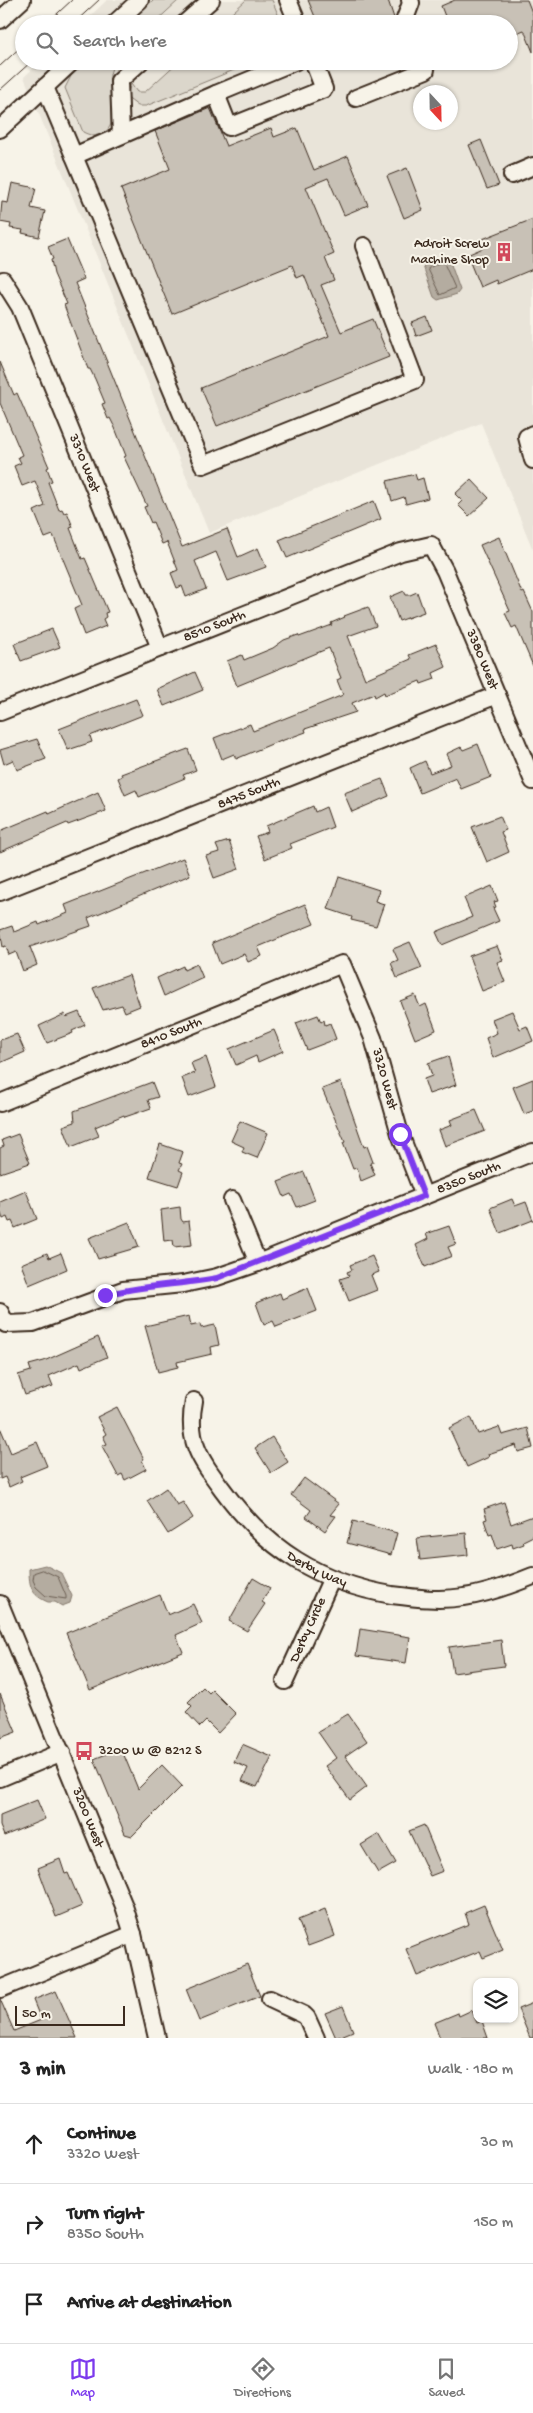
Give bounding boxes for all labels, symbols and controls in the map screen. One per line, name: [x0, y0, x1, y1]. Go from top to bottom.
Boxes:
search box: [15, 15, 518, 70]
icon: search: [33, 29, 61, 57]
text: Search here: [73, 31, 167, 54]
north arrow: [413, 85, 458, 130]
place label: Adroit Screw Machine Shop: [411, 236, 489, 269]
building icon: Adroit Screw Machine Shop: [493, 241, 515, 263]
street label: 3310 West: [64, 431, 104, 496]
street label: 8510 South: [181, 606, 249, 646]
street label: 3380 West: [462, 626, 503, 693]
street label: 8475 South: [215, 773, 283, 813]
street label: 8410 South: [138, 1013, 205, 1053]
street label: 3320 West: [368, 1046, 402, 1113]
route start: [389, 1123, 412, 1146]
street label: 8350 South: [434, 1157, 504, 1198]
route end: [94, 1284, 117, 1307]
street label: Derby Way: [282, 1547, 349, 1592]
street label: Derby Circle: [286, 1594, 331, 1666]
bus stop icon: 3200 W @ 8212 S: [73, 1740, 95, 1762]
place label: 3200 W @ 8212 S: [98, 1743, 202, 1760]
street label: 3200 West: [67, 1784, 108, 1851]
map controls: [473, 1978, 518, 2023]
button: layers: [473, 1978, 518, 2023]
scale bar: [15, 2003, 125, 2026]
text: 50 m: [22, 2006, 51, 2023]
text: 3 min: [20, 2058, 65, 2083]
text: Walk · 180 m: [428, 2061, 513, 2080]
text: Continue: [67, 2123, 136, 2146]
icon: ahead: [20, 2130, 48, 2158]
text: 30 m: [480, 2134, 513, 2153]
text: 3320 West: [67, 2146, 139, 2165]
text: Turn right: [67, 2203, 143, 2226]
icon: right: [20, 2210, 48, 2238]
text: 150 m: [474, 2214, 513, 2233]
text: 8350 South: [67, 2226, 144, 2245]
icon: arrive: [20, 2290, 48, 2318]
text: Arrive at destination: [67, 2292, 231, 2315]
tab: Map: [69, 2355, 97, 2402]
tab: Directions: [234, 2355, 291, 2402]
tab: Saved: [428, 2355, 464, 2402]

